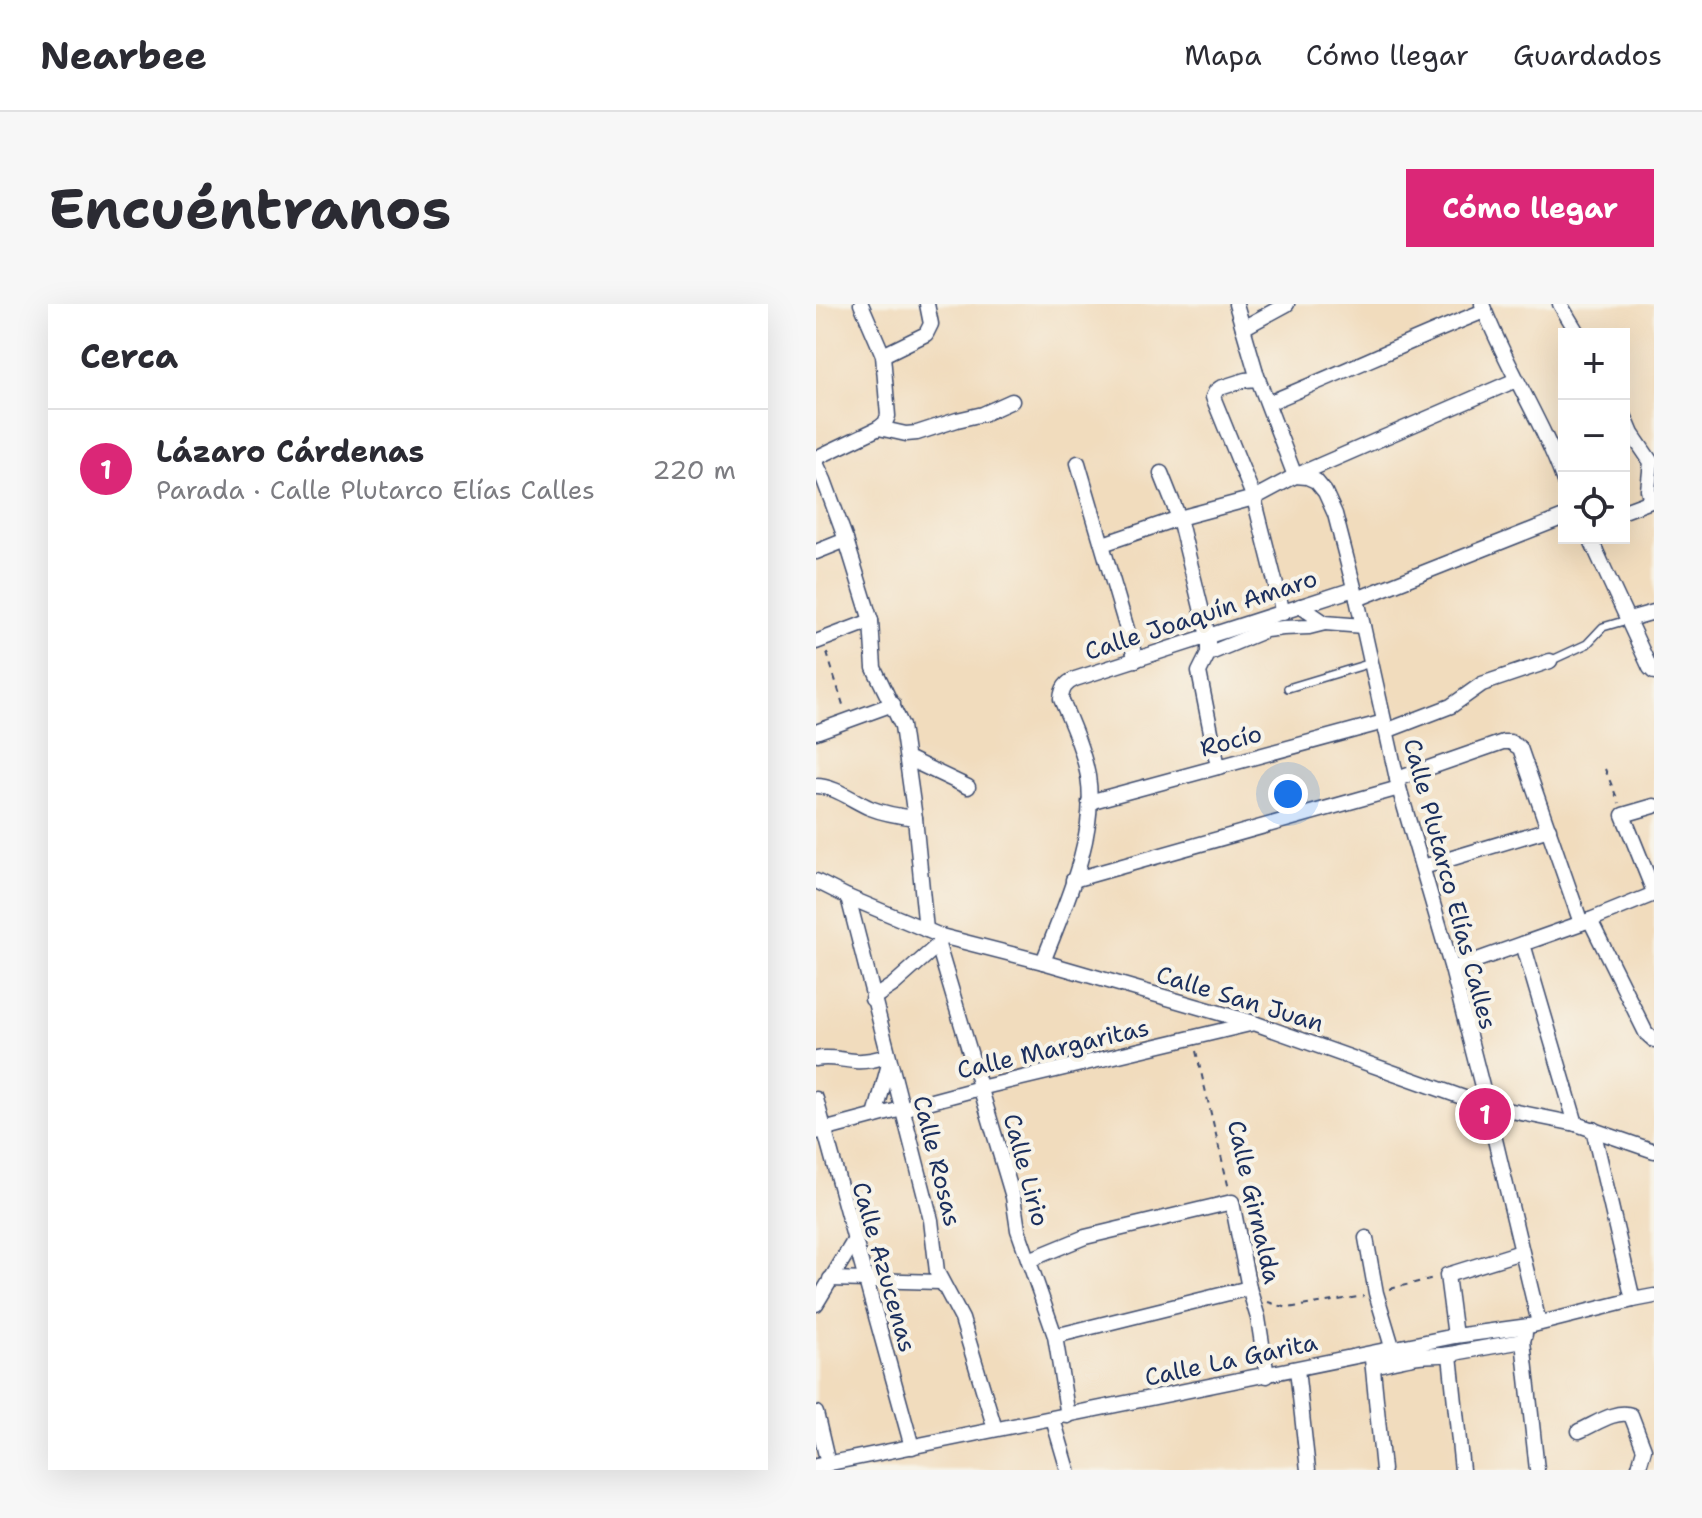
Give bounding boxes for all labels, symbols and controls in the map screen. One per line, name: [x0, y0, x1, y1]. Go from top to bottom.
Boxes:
text: Nearbee: [40, 30, 207, 81]
text: Mapa: [1184, 36, 1262, 74]
text: Cómo llegar: [1306, 36, 1469, 74]
text: Guardados: [1513, 36, 1662, 74]
button: Cómo llegar: [1406, 169, 1654, 247]
text: Encuéntranos: [48, 171, 451, 246]
map controls: [1558, 328, 1630, 544]
button: +: [1558, 328, 1630, 400]
text: Cerca: [80, 333, 178, 379]
button: −: [1558, 400, 1630, 472]
text: Lázaro Cárdenas: [156, 431, 424, 472]
text: 1: [100, 452, 112, 487]
text: 220 m: [652, 452, 736, 487]
text: Parada · Calle Plutarco Elías Calles: [156, 472, 595, 507]
button: locate: [1558, 472, 1630, 544]
street label: Calle Joaquín Amaro: [1081, 562, 1321, 668]
street label: Rocío: [1197, 717, 1265, 765]
street label: Calle Plutarco Elías Calles: [1396, 735, 1504, 1033]
your location: [1268, 774, 1308, 814]
street label: Calle San Juan: [1152, 958, 1328, 1040]
street label: Calle Margaritas: [954, 1011, 1152, 1087]
pin: 1: [1459, 1084, 1511, 1144]
street label: Calle Rosas: [905, 1092, 969, 1230]
street label: Calle Lirio: [996, 1110, 1056, 1230]
street label: Calle Girnalda: [1220, 1117, 1288, 1287]
street label: Calle Azucenas: [844, 1178, 924, 1356]
street label: Calle La Garita: [1142, 1326, 1320, 1394]

